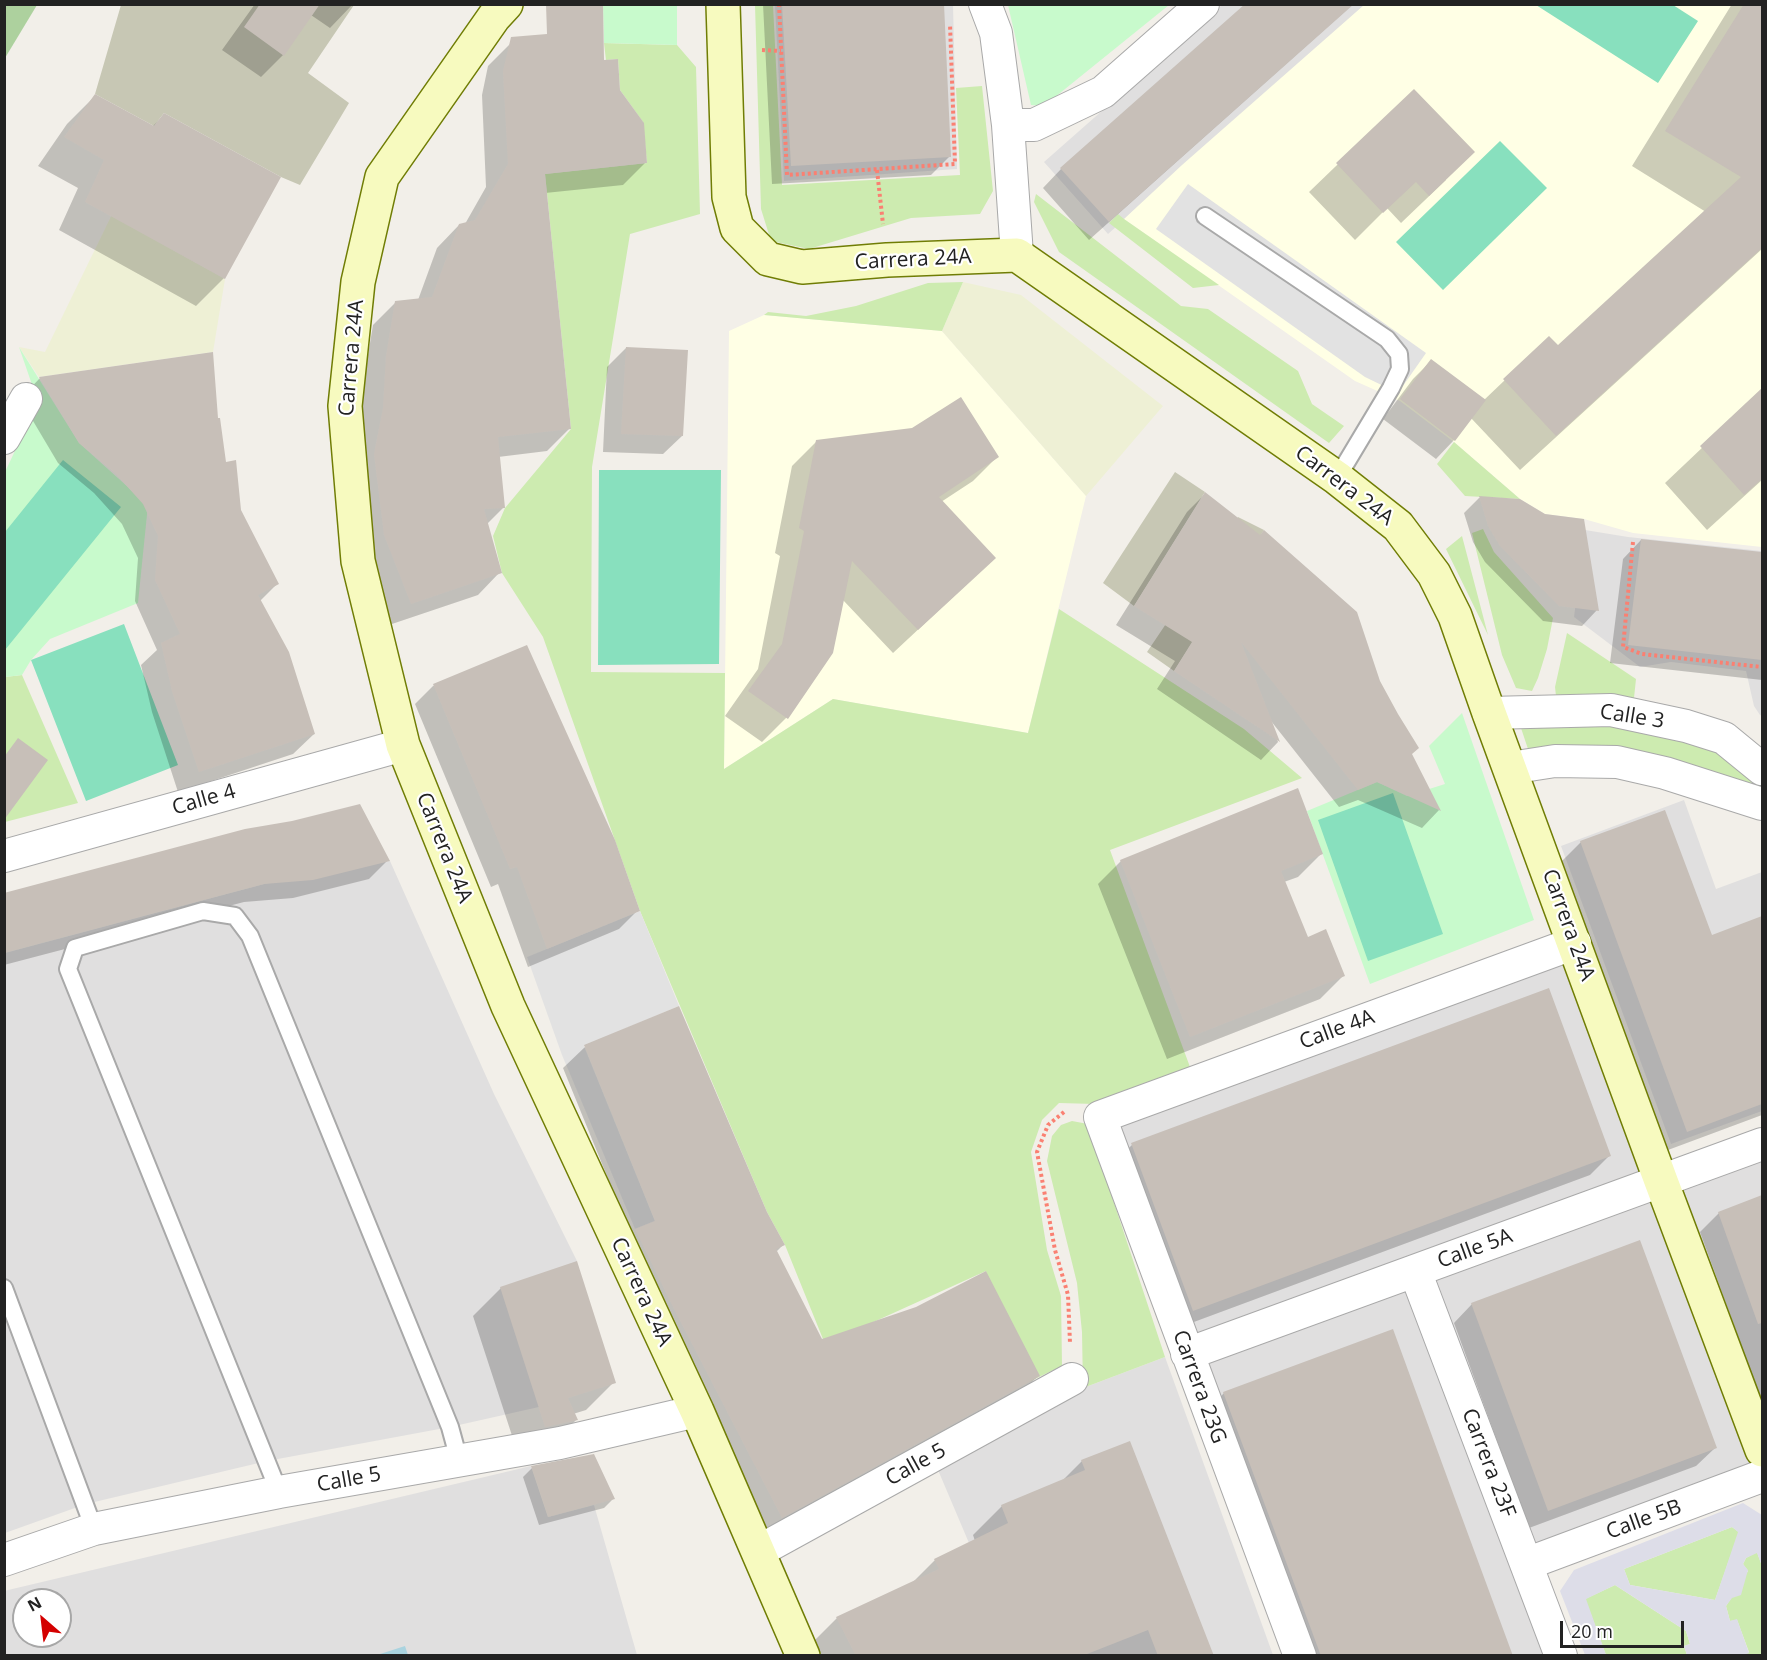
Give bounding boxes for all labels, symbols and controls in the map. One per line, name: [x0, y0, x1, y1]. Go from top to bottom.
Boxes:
street label: Carrera 24A: [854, 244, 972, 276]
street label: Carrera 24A: [334, 299, 370, 417]
street label: Carrera 24A: [1290, 441, 1398, 531]
street label: Calle 3: [1598, 699, 1666, 735]
street label: Calle 4: [169, 779, 239, 821]
street label: Carrera 24A: [410, 789, 478, 907]
street label: Carrera 24A: [1536, 866, 1600, 984]
street label: Calle 4A: [1296, 1005, 1378, 1055]
street label: Calle 5A: [1434, 1224, 1516, 1274]
street label: Carrera 24A: [605, 1234, 677, 1350]
street label: Carrera 23G: [1167, 1327, 1231, 1447]
street label: Carrera 23F: [1456, 1405, 1520, 1521]
street label: Calle 5: [882, 1438, 950, 1492]
street label: Calle 5: [315, 1462, 383, 1498]
street label: Calle 5B: [1603, 1495, 1685, 1545]
north arrow: [12, 1588, 72, 1648]
text: N: [24, 1591, 45, 1617]
scale bar: [1563, 1609, 1688, 1647]
text: 20 m: [1571, 1619, 1613, 1643]

